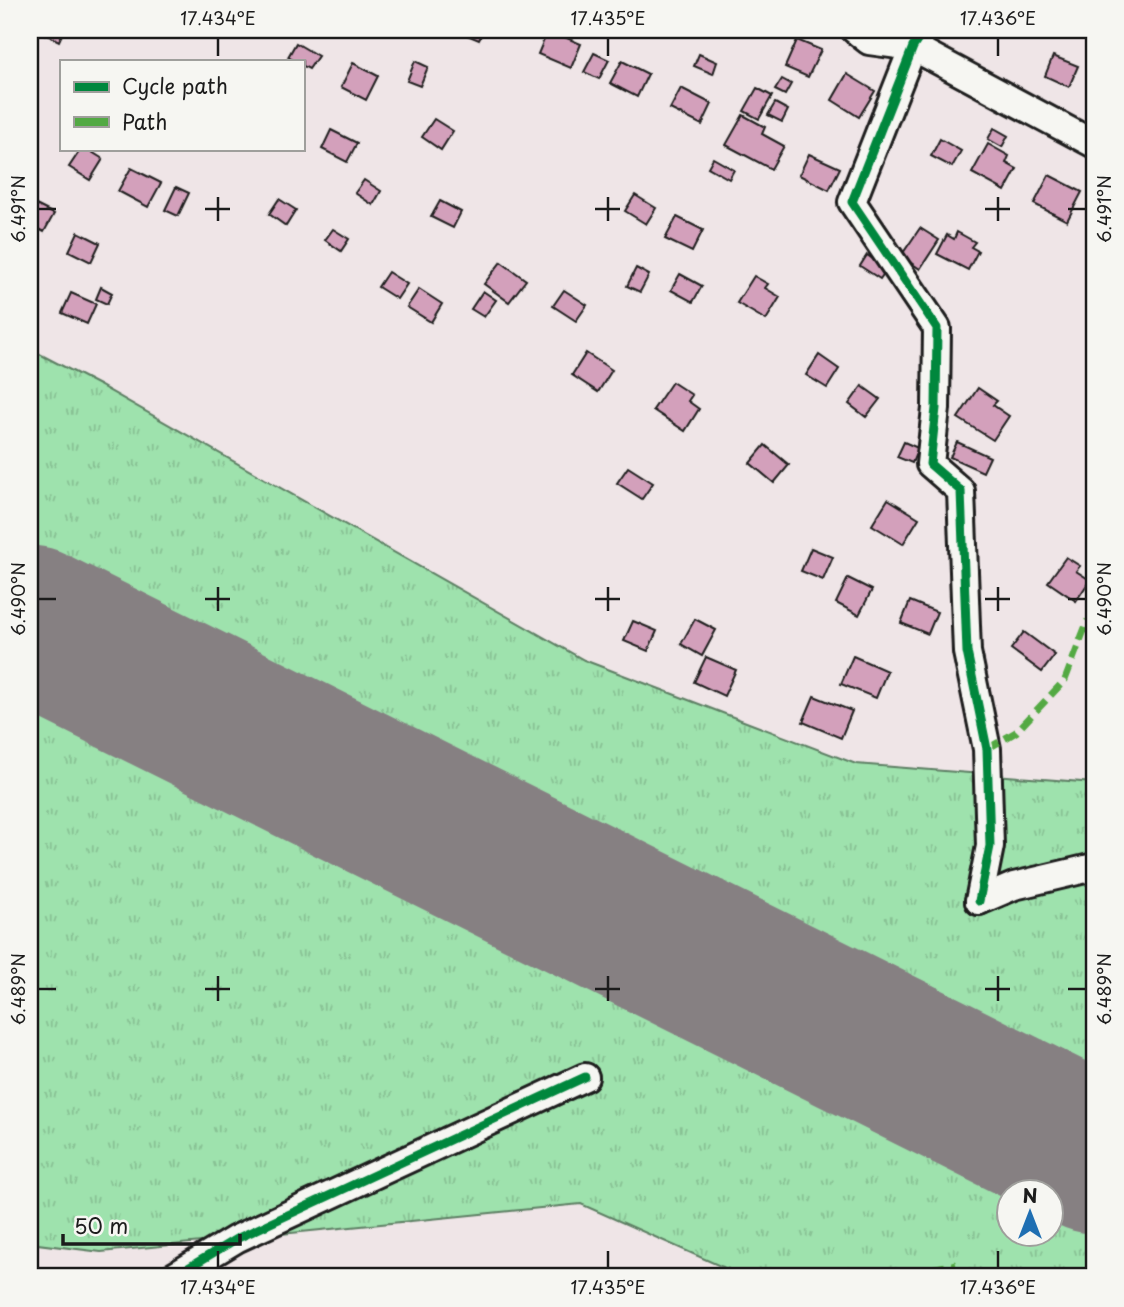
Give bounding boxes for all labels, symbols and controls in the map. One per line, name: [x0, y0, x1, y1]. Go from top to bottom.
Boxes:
text: 17.434°E: [180, 4, 256, 31]
text: 17.435°E: [571, 4, 645, 31]
text: 17.436°E: [960, 4, 1036, 31]
legend: [60, 60, 304, 150]
text: Cycle path: [122, 69, 228, 101]
text: Path: [122, 105, 167, 137]
text: 6.491°N: [4, 175, 31, 243]
text: 6.491°N: [1090, 175, 1117, 243]
text: 6.490°N: [4, 562, 31, 636]
text: 6.490°N: [1090, 562, 1117, 636]
text: 6.489°N: [4, 953, 31, 1025]
text: 6.489°N: [1090, 953, 1117, 1025]
north arrow: [995, 1178, 1064, 1248]
text: N: [1022, 1181, 1038, 1209]
scale bar: [63, 1202, 240, 1246]
text: 50 m: [74, 1209, 128, 1241]
text: 17.434°E: [180, 1273, 256, 1300]
text: 17.435°E: [571, 1273, 645, 1300]
text: 17.436°E: [960, 1273, 1036, 1300]

